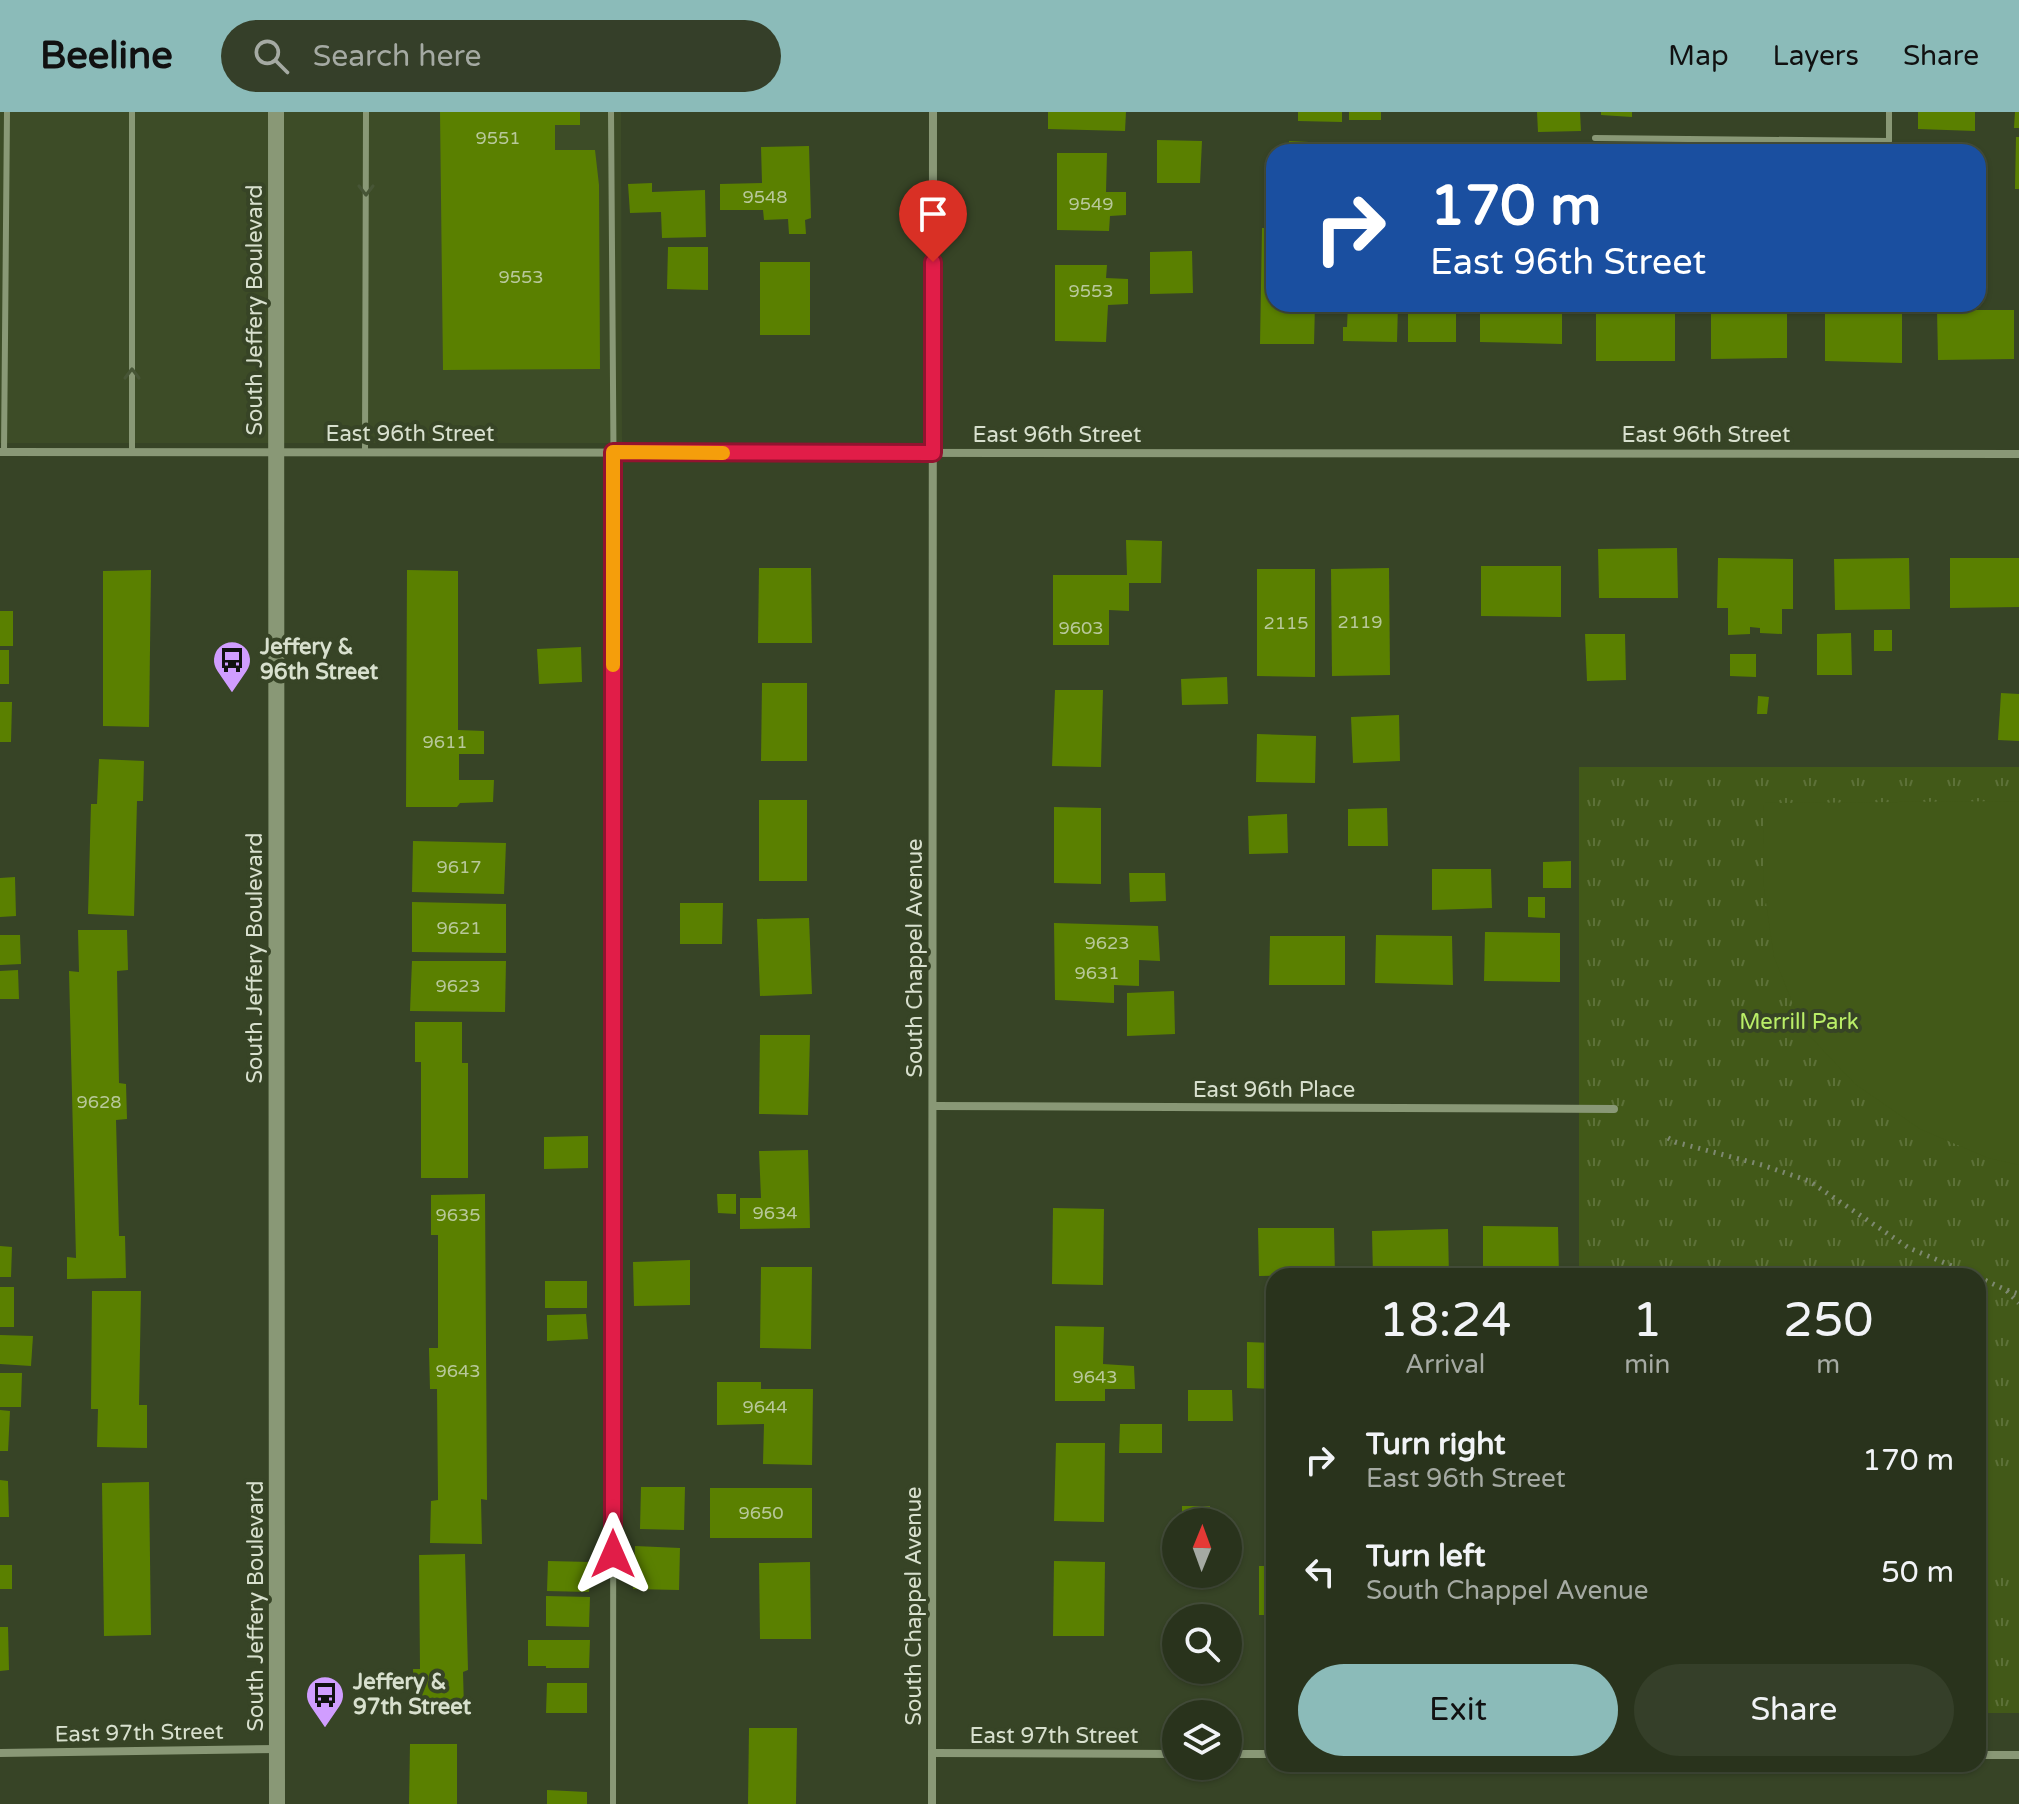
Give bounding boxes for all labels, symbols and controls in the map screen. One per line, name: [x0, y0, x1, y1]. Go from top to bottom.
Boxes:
search box: [221, 20, 781, 92]
text: Beeline: [40, 33, 173, 79]
icon: search: [249, 34, 293, 78]
text: Search here: [313, 38, 481, 75]
text: Map: [1668, 39, 1729, 73]
text: Layers: [1773, 39, 1859, 73]
text: Share: [1903, 39, 1979, 73]
house number: 9551: [475, 127, 521, 149]
text: 170 m: [1430, 173, 1601, 240]
icon: right: [1298, 176, 1402, 280]
pin: [899, 180, 967, 262]
one-way arrow: [357, 184, 375, 197]
street label: South Jeffery Boulevard: [242, 185, 268, 435]
house number: 9548: [742, 186, 788, 208]
icon: arrive: [911, 192, 955, 236]
house number: 9549: [1068, 193, 1114, 215]
text: East 96th Street: [1430, 241, 1706, 284]
house number: 9553: [498, 266, 544, 288]
house number: 9553: [1068, 280, 1114, 302]
one-way arrow: [123, 367, 141, 380]
street label: East 96th Street: [326, 421, 494, 447]
street label: East 96th Street: [973, 422, 1141, 448]
street label: East 96th Street: [1622, 422, 1790, 448]
house number: 2119: [1337, 611, 1383, 633]
house number: 2115: [1263, 612, 1309, 634]
house number: 9603: [1058, 617, 1104, 639]
place label: Jeffery & 96th Street: [259, 634, 379, 685]
bus stop icon: Jeffery & 96th Street: [211, 639, 253, 694]
house number: 9611: [422, 731, 468, 753]
street label: South Jeffery Boulevard: [242, 833, 268, 1083]
street label: South Chappel Avenue: [902, 838, 928, 1078]
house number: 9617: [436, 856, 482, 878]
house number: 9621: [436, 917, 482, 939]
house number: 9623: [1084, 932, 1130, 954]
house number: 9631: [1074, 962, 1120, 984]
house number: 9623: [435, 975, 481, 997]
park label: Merrill Park: [1739, 1009, 1859, 1035]
street label: East 96th Place: [1193, 1077, 1355, 1103]
house number: 9628: [76, 1091, 122, 1113]
house number: 9634: [752, 1202, 798, 1224]
house number: 9635: [435, 1204, 481, 1226]
text: 18:24: [1379, 1292, 1512, 1350]
text: 1: [1632, 1292, 1662, 1350]
text: 250: [1783, 1292, 1873, 1350]
text: Arrival: [1405, 1349, 1485, 1380]
text: min: [1624, 1349, 1670, 1380]
text: m: [1816, 1349, 1840, 1380]
house number: 9643: [435, 1360, 481, 1382]
house number: 9643: [1072, 1366, 1118, 1388]
house number: 9644: [742, 1396, 788, 1418]
text: Turn right: [1366, 1426, 1506, 1463]
icon: right: [1298, 1438, 1342, 1482]
text: 170 m: [1862, 1442, 1954, 1479]
text: East 96th Street: [1366, 1463, 1566, 1494]
street label: South Jeffery Boulevard: [243, 1481, 269, 1731]
street label: South Chappel Avenue: [901, 1486, 927, 1726]
house number: 9650: [738, 1502, 784, 1524]
north arrow: [1162, 1508, 1242, 1588]
map controls: [1162, 1508, 1242, 1780]
position arrow: [571, 1512, 655, 1596]
text: Turn left: [1366, 1538, 1485, 1575]
icon: left: [1298, 1550, 1342, 1594]
text: 50 m: [1881, 1554, 1954, 1591]
text: South Chappel Avenue: [1366, 1575, 1649, 1606]
button: search: [1162, 1604, 1242, 1684]
button: Exit: [1298, 1664, 1618, 1756]
button: Share: [1634, 1664, 1954, 1756]
place label: Jeffery & 97th Street: [352, 1669, 472, 1720]
bus stop icon: Jeffery & 97th Street: [304, 1674, 346, 1729]
button: layers: [1162, 1700, 1242, 1780]
street label: East 97th Street: [54, 1719, 224, 1747]
street label: East 97th Street: [970, 1723, 1138, 1749]

